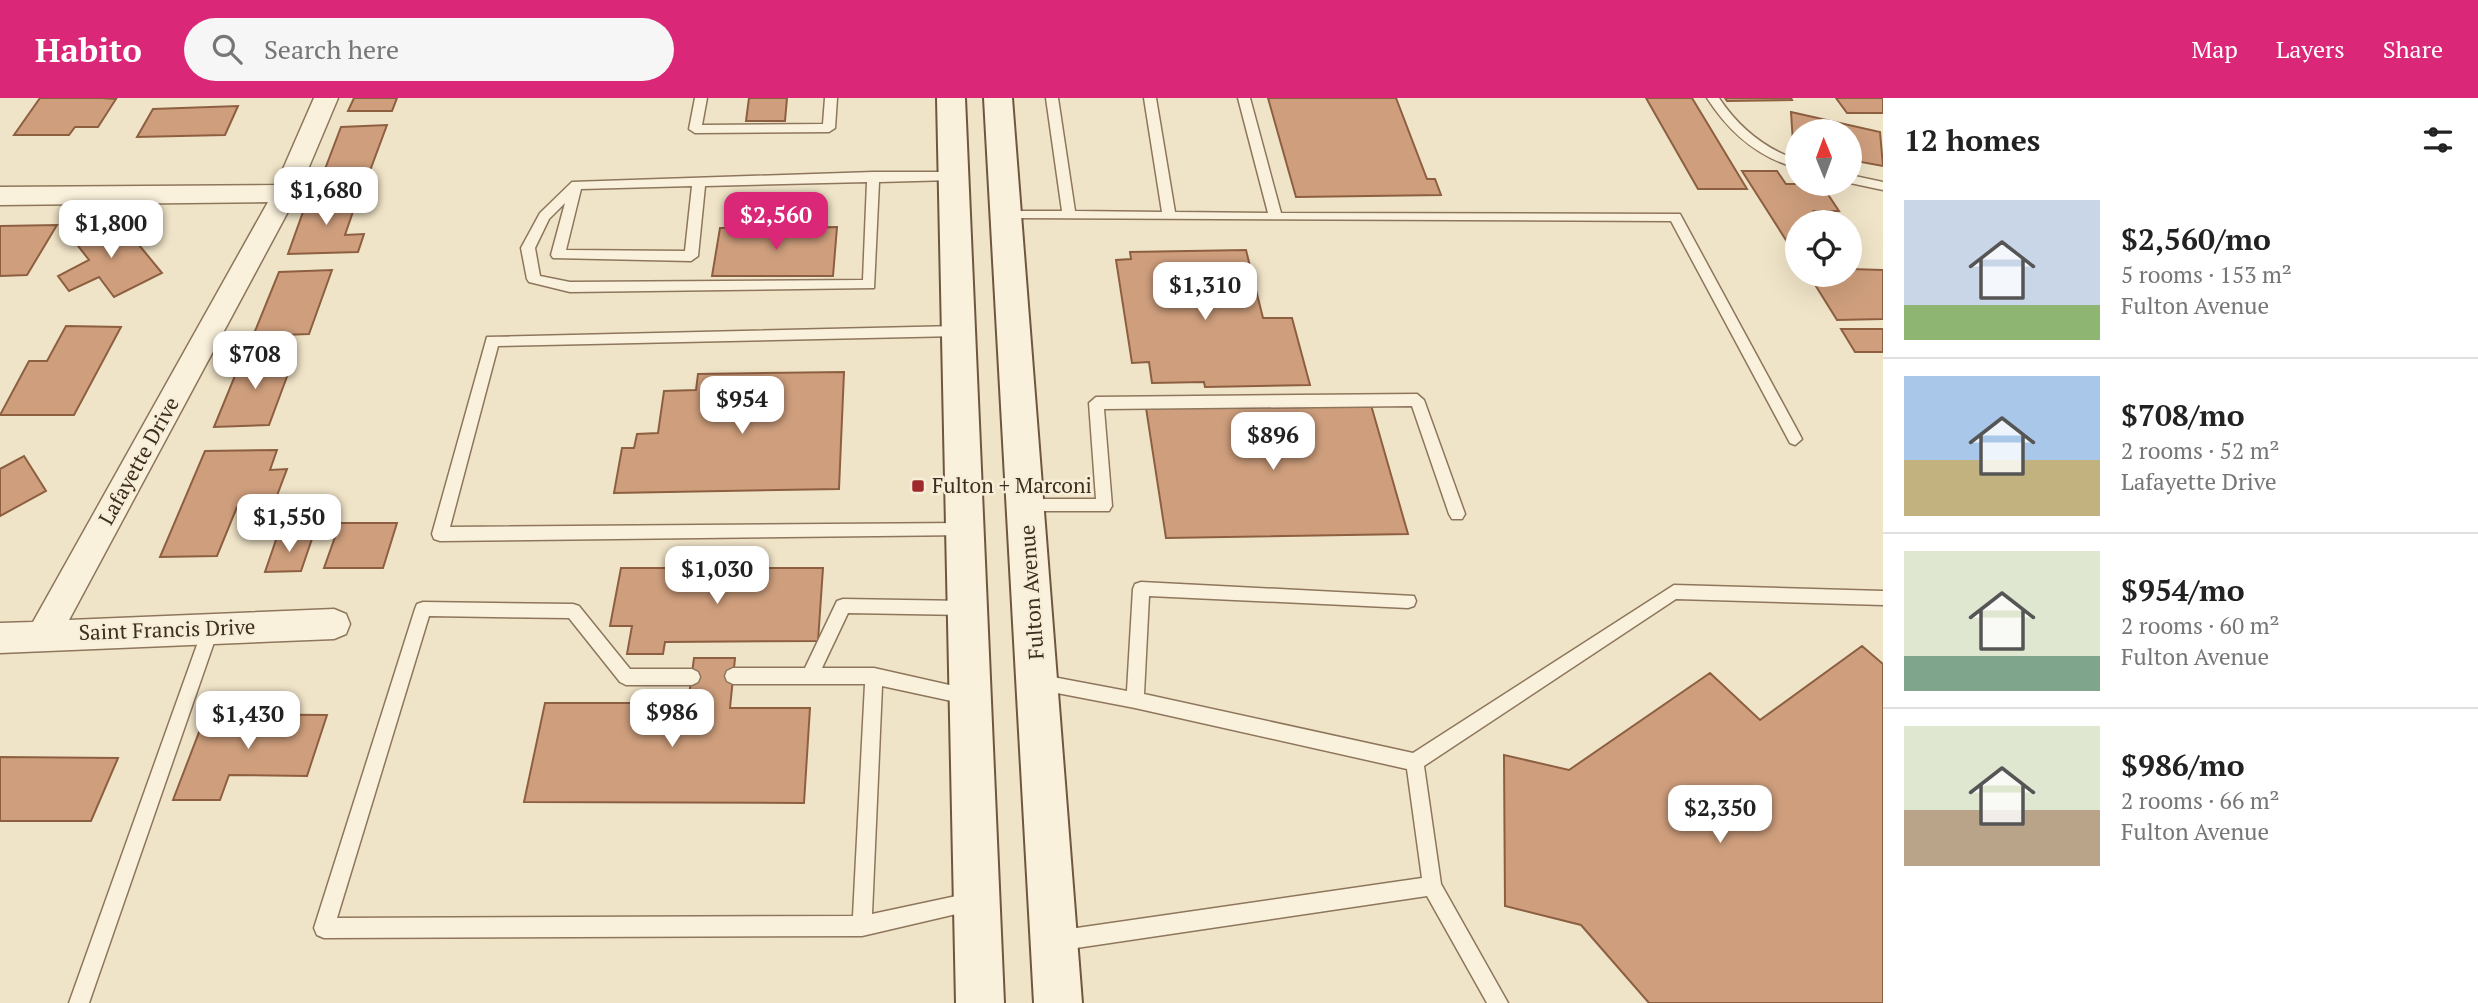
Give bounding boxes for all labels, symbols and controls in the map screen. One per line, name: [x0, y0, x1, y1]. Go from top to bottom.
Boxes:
search box: [184, 18, 674, 81]
text: Habito: [35, 28, 142, 71]
icon: search: [208, 30, 246, 68]
text: Search here: [264, 32, 399, 66]
text: Map: [2191, 33, 2238, 65]
text: Layers: [2276, 33, 2345, 65]
text: Share: [2383, 33, 2443, 65]
north arrow: [1785, 119, 1862, 196]
map controls: [1785, 119, 1862, 287]
text: 12 homes: [1904, 120, 2040, 160]
icon: filters: [2419, 121, 2457, 159]
pin: $1,680: [269, 167, 383, 227]
text: $1,680: [290, 174, 362, 205]
pin: $2,560: [719, 192, 833, 252]
text: $2,560: [740, 199, 812, 230]
pin: $1,800: [54, 200, 168, 260]
text: $1,800: [75, 207, 147, 238]
button: locate: [1785, 210, 1862, 287]
text: $2,560/mo: [2121, 219, 2271, 259]
icon: home: [1960, 228, 2044, 312]
text: 5 rooms · 153 m²: [2121, 259, 2292, 290]
pin: $1,310: [1148, 262, 1262, 322]
text: $1,310: [1169, 269, 1241, 300]
text: Fulton Avenue: [2121, 290, 2269, 321]
pin: $708: [214, 331, 296, 391]
text: $708: [229, 338, 281, 369]
pin: $954: [701, 376, 783, 436]
text: $954: [716, 383, 768, 414]
street label: Lafayette Drive: [91, 392, 185, 529]
text: $708/mo: [2121, 395, 2245, 435]
icon: home: [1960, 404, 2044, 488]
pin: $896: [1232, 412, 1314, 472]
text: $896: [1247, 419, 1299, 450]
text: 2 rooms · 52 m²: [2121, 435, 2280, 466]
text: Lafayette Drive: [2121, 466, 2277, 497]
place label: Fulton + Marconi: [932, 471, 1092, 499]
marker: Fulton + Marconi: [910, 478, 926, 494]
pin: $1,550: [232, 494, 346, 554]
text: $1,550: [253, 501, 325, 532]
street label: Fulton Avenue: [1012, 524, 1050, 660]
pin: $1,030: [660, 546, 774, 606]
text: $1,030: [681, 553, 753, 584]
text: $954/mo: [2121, 570, 2245, 610]
icon: home: [1960, 579, 2044, 663]
text: 2 rooms · 60 m²: [2121, 610, 2280, 641]
street label: Saint Francis Drive: [78, 612, 256, 646]
text: Fulton Avenue: [2121, 641, 2269, 672]
pin: $986: [631, 690, 713, 749]
pin: $1,430: [191, 692, 305, 751]
text: $986: [646, 696, 698, 727]
text: $1,430: [212, 698, 284, 729]
text: $986/mo: [2121, 745, 2245, 785]
icon: home: [1960, 754, 2044, 838]
text: 2 rooms · 66 m²: [2121, 785, 2280, 816]
pin: $2,350: [1663, 786, 1777, 845]
text: $2,350: [1684, 792, 1756, 823]
text: Fulton Avenue: [2121, 816, 2269, 847]

